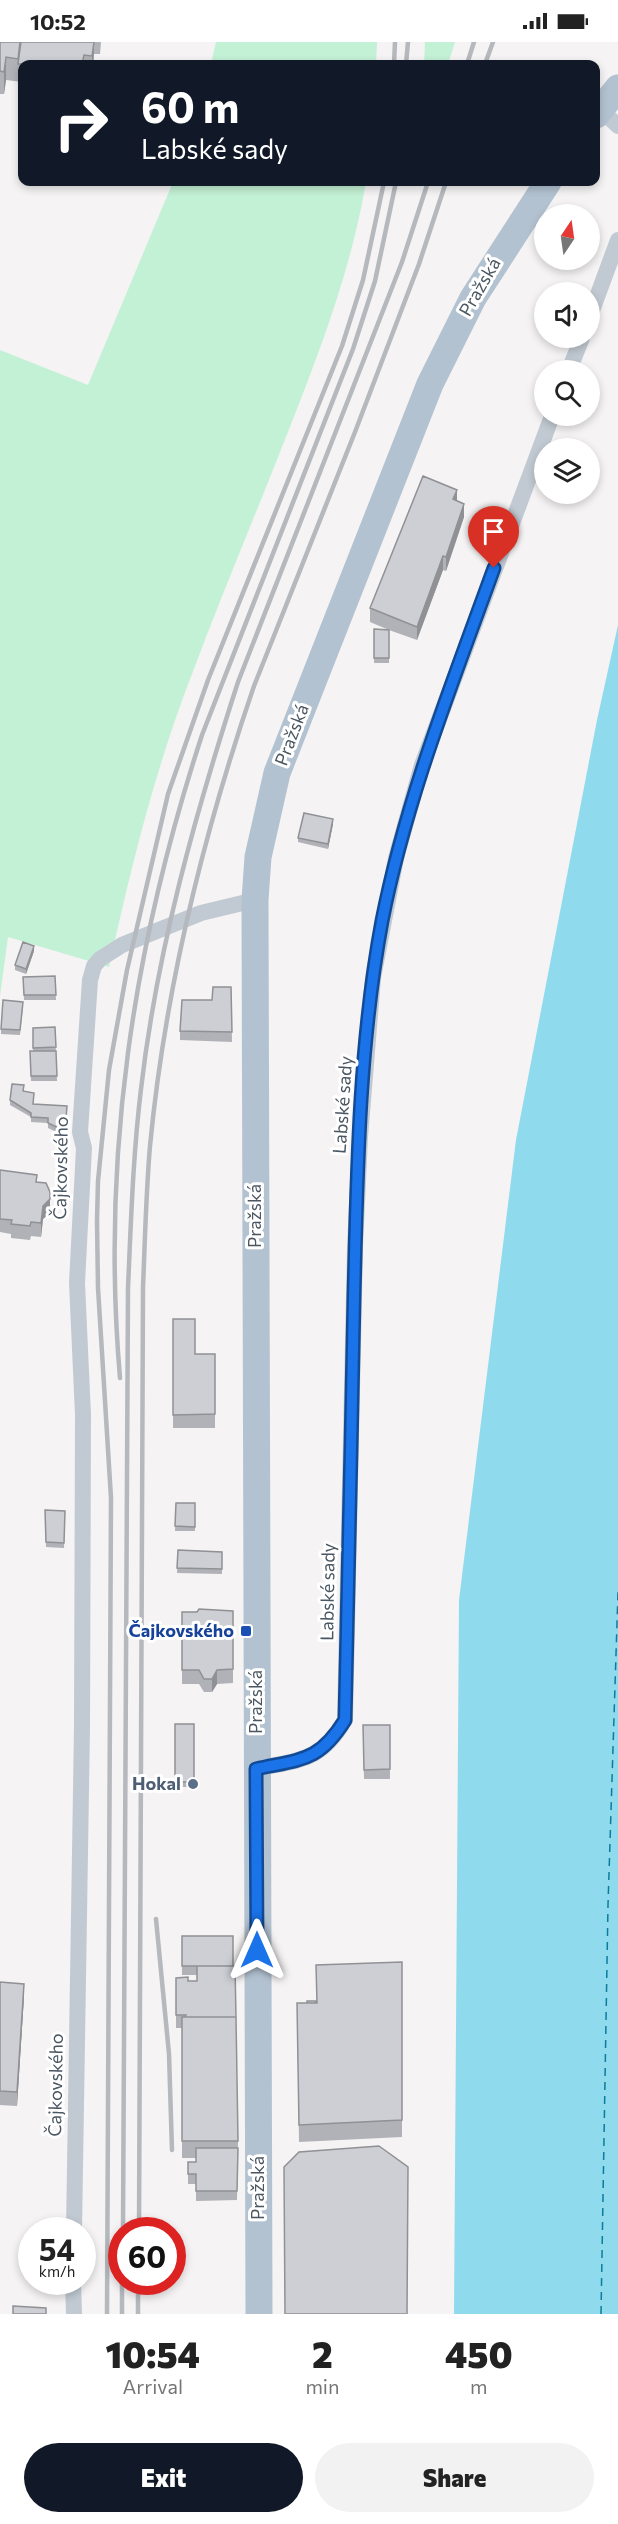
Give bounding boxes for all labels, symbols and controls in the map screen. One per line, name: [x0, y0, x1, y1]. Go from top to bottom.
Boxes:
text: 10:52: [30, 8, 86, 35]
text: 60 m: [141, 80, 240, 132]
icon: right: [42, 84, 120, 162]
text: Labské sady: [141, 132, 288, 165]
north arrow: [534, 204, 600, 270]
map controls: [534, 204, 600, 504]
street label: Pražská: [454, 253, 505, 320]
button: sound: [534, 282, 600, 348]
button: search: [534, 360, 600, 426]
button: layers: [534, 438, 600, 504]
pin: [468, 506, 519, 568]
icon: arrive: [477, 515, 510, 548]
street label: Pražská: [269, 701, 313, 768]
street label: Labské sady: [328, 1055, 356, 1155]
street label: Čajkovského: [48, 1116, 72, 1220]
street label: Pražská: [243, 1184, 265, 1248]
street label: Labské sady: [315, 1543, 339, 1641]
place label: Čajkovského: [129, 1619, 234, 1641]
marker: Čajkovského: [239, 1624, 253, 1638]
street label: Pražská: [244, 1670, 266, 1734]
place label: Hokal: [132, 1772, 181, 1794]
marker: Hokal: [186, 1777, 200, 1791]
position arrow: [225, 1918, 289, 1982]
street label: Čajkovského: [43, 2033, 67, 2137]
street label: Pražská: [246, 2156, 268, 2220]
speed limit sign: 60: [108, 2217, 186, 2295]
text: 54: [39, 2230, 75, 2267]
text: km/h: [39, 2262, 75, 2280]
text: 10:54: [105, 2331, 200, 2375]
text: 2: [312, 2331, 333, 2375]
text: 450: [445, 2331, 513, 2375]
text: Arrival: [122, 2374, 183, 2398]
text: min: [305, 2374, 339, 2398]
text: m: [470, 2374, 487, 2398]
button: Exit: [24, 2443, 303, 2512]
button: Share: [315, 2443, 594, 2512]

